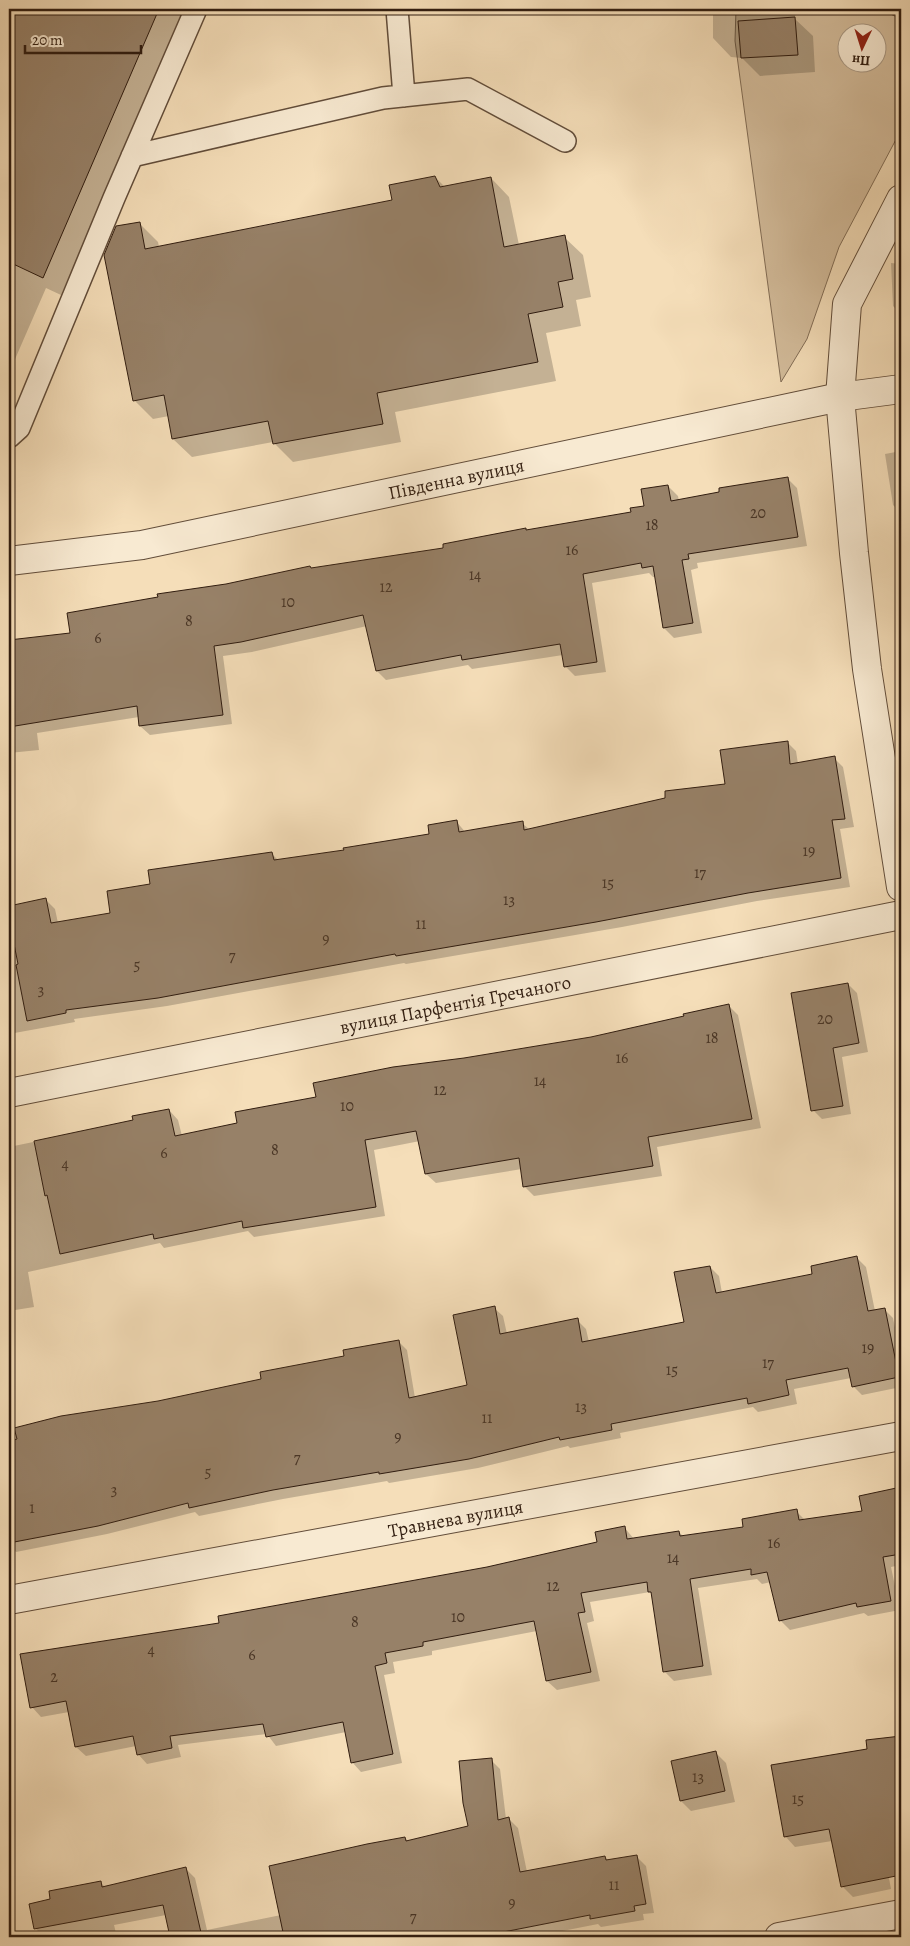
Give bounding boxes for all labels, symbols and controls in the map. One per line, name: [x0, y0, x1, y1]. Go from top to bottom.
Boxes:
scale bar: [25, 22, 141, 54]
north arrow: [838, 22, 888, 72]
text: 20 m: [32, 30, 63, 50]
text: Пн: [851, 50, 871, 71]
street label: Південна вулиця: [386, 452, 527, 506]
house number: 20: [750, 502, 766, 524]
house number: 18: [645, 514, 659, 536]
house number: 16: [566, 539, 578, 561]
house number: 14: [469, 564, 481, 586]
house number: 12: [379, 576, 393, 598]
house number: 10: [281, 591, 295, 613]
house number: 8: [185, 610, 193, 632]
house number: 6: [94, 627, 102, 649]
house number: 19: [803, 840, 815, 862]
house number: 17: [694, 862, 706, 884]
house number: 15: [602, 872, 614, 894]
house number: 13: [503, 889, 515, 911]
house number: 11: [416, 913, 427, 935]
house number: 9: [322, 928, 330, 950]
house number: 7: [229, 945, 236, 967]
house number: 5: [134, 954, 141, 976]
street label: вулиця Парфентія Гречаного: [338, 969, 573, 1041]
house number: 3: [38, 979, 44, 1001]
house number: 20: [817, 1008, 833, 1030]
house number: 18: [705, 1027, 719, 1049]
house number: 16: [616, 1047, 628, 1069]
house number: 14: [534, 1070, 546, 1092]
house number: 12: [433, 1079, 447, 1101]
house number: 10: [340, 1095, 354, 1117]
house number: 8: [271, 1139, 279, 1161]
house number: 6: [160, 1142, 168, 1164]
house number: 4: [61, 1153, 69, 1175]
house number: 19: [862, 1337, 874, 1359]
house number: 17: [762, 1352, 774, 1374]
house number: 15: [666, 1359, 678, 1381]
house number: 13: [575, 1396, 587, 1418]
house number: 11: [482, 1407, 493, 1429]
house number: 9: [394, 1426, 402, 1448]
house number: 7: [294, 1447, 301, 1469]
house number: 5: [205, 1461, 212, 1483]
house number: 3: [111, 1479, 117, 1501]
street label: Травнева вулиця: [386, 1494, 525, 1544]
house number: 1: [29, 1497, 35, 1519]
house number: 16: [768, 1532, 780, 1554]
house number: 14: [667, 1547, 679, 1569]
house number: 12: [546, 1575, 560, 1597]
house number: 10: [451, 1606, 465, 1628]
house number: 8: [351, 1611, 359, 1633]
house number: 4: [147, 1639, 155, 1661]
house number: 6: [248, 1644, 256, 1666]
house number: 2: [50, 1666, 58, 1688]
house number: 13: [692, 1766, 704, 1788]
house number: 15: [792, 1788, 804, 1810]
house number: 11: [609, 1874, 620, 1896]
house number: 9: [508, 1892, 516, 1914]
house number: 7: [410, 1906, 417, 1928]

